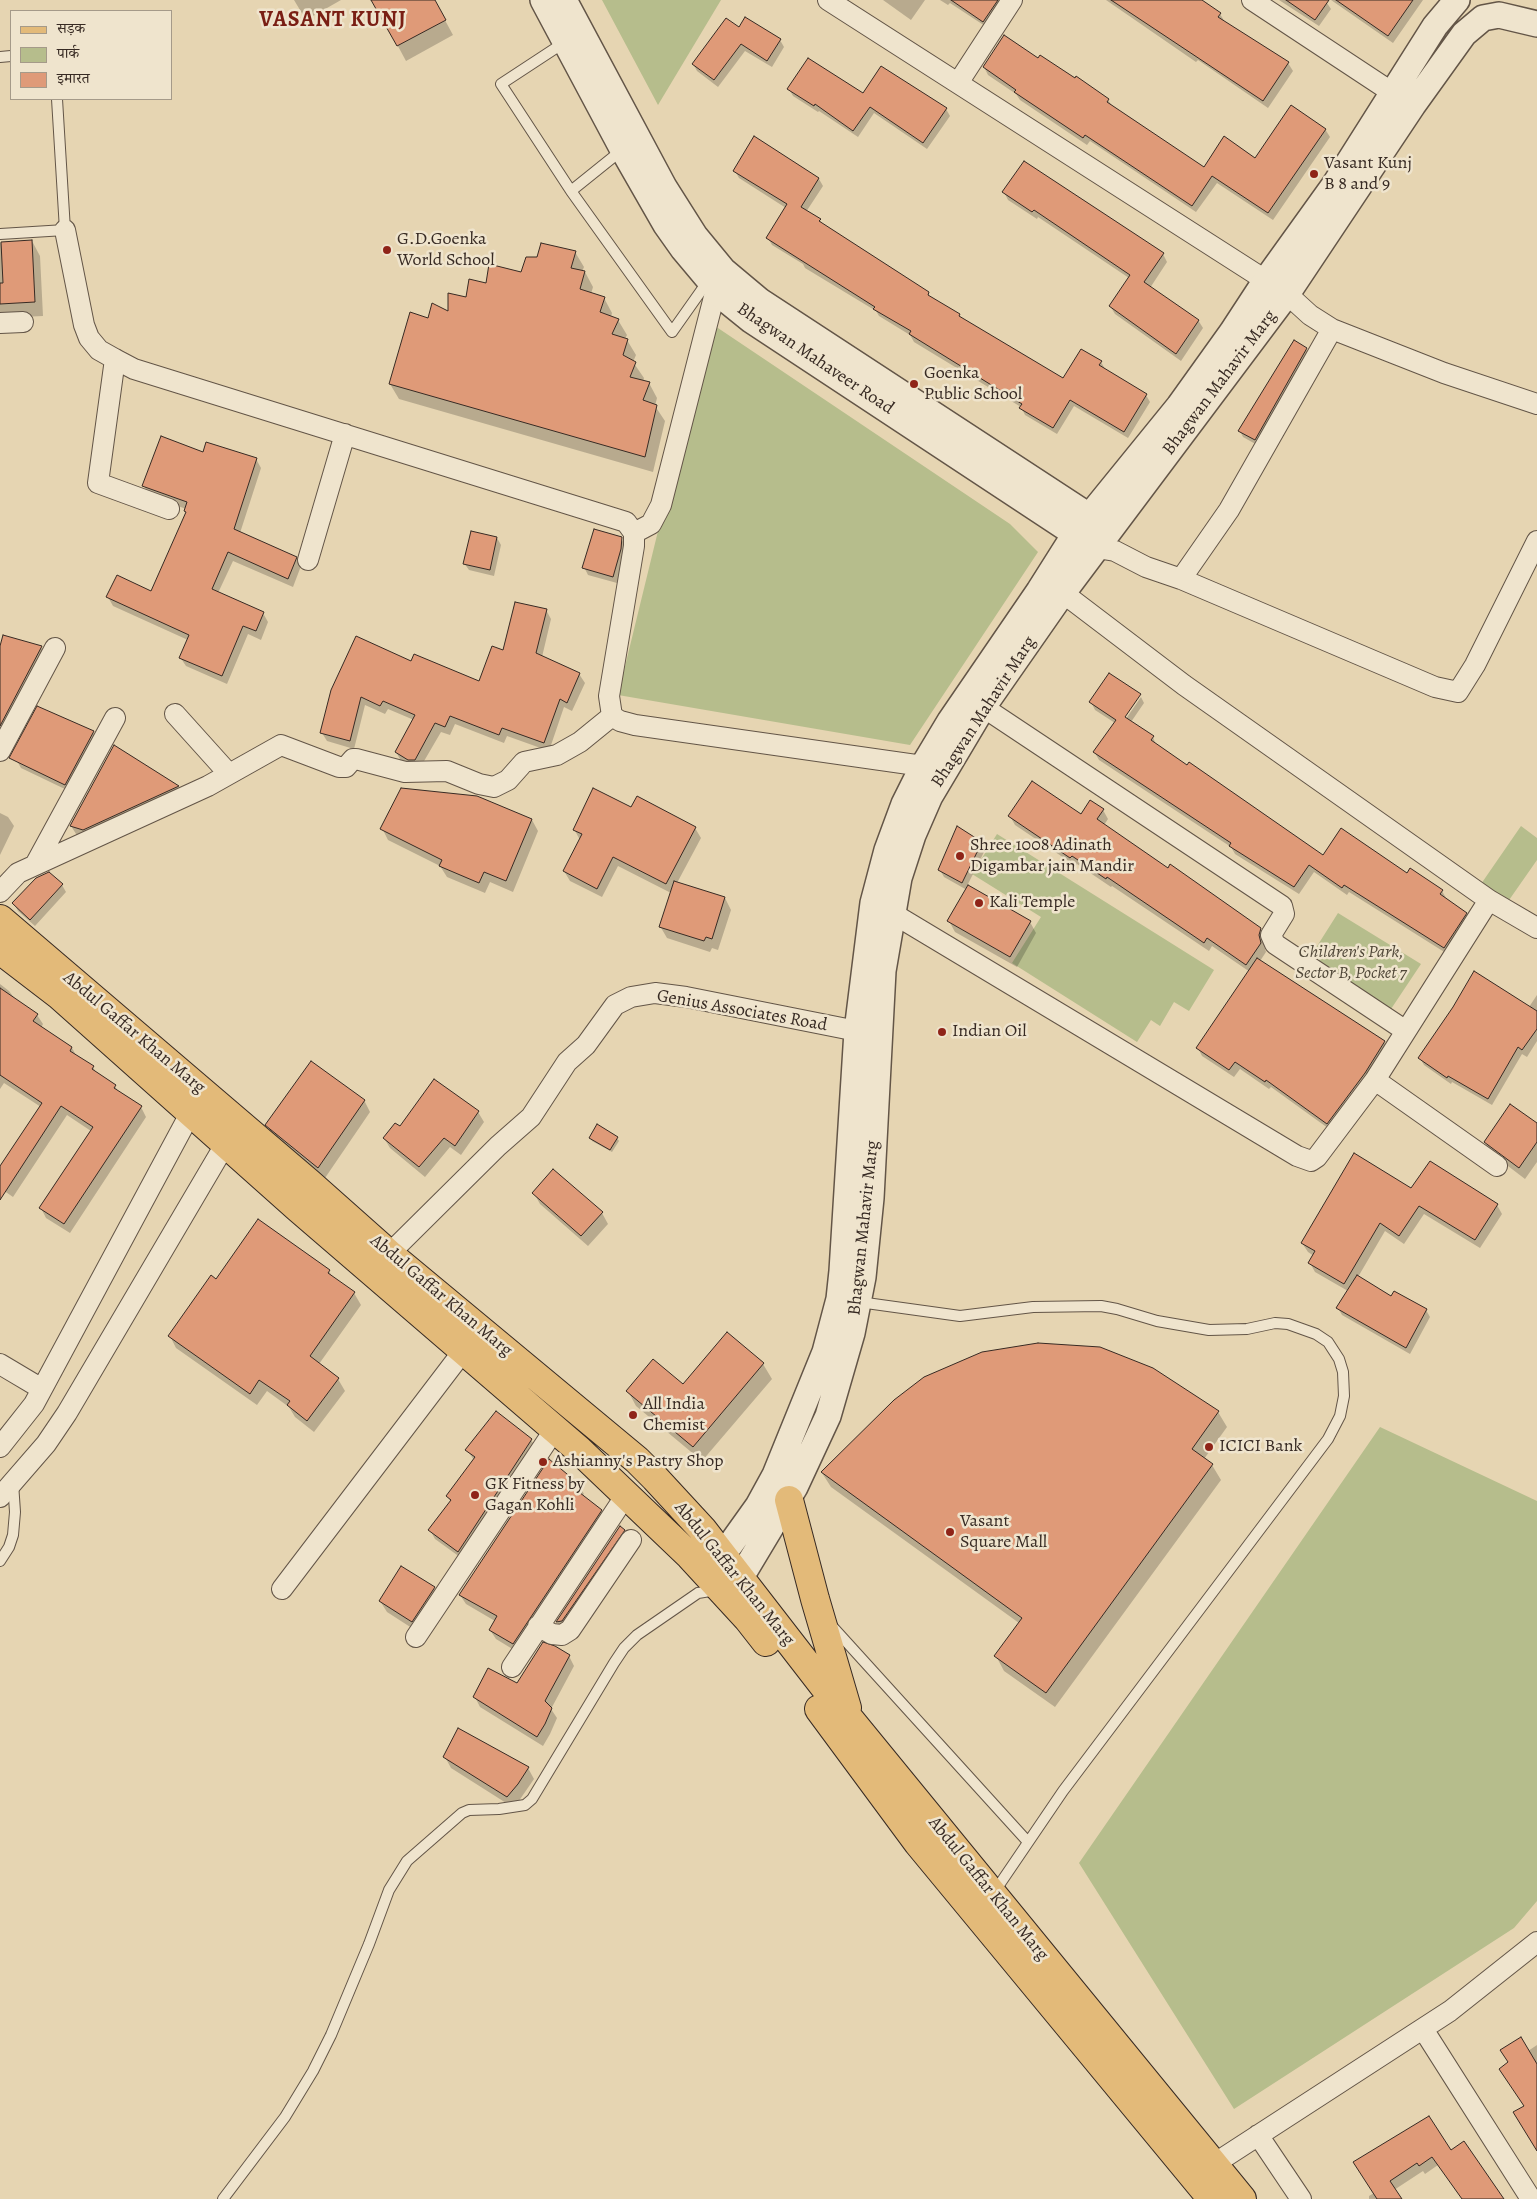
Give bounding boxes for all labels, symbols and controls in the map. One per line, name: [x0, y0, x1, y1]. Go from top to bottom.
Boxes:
district label: VASANT KUNJ: [258, 8, 408, 34]
legend: [10, 10, 172, 100]
text: सड़क: [57, 18, 85, 38]
text: पार्क: [57, 43, 79, 63]
text: इमारत: [57, 68, 90, 88]
place label: Vasant Kunj B 8 and 9: [1324, 153, 1412, 195]
marker: Vasant Kunj B 8 and 9: [1308, 168, 1320, 180]
place label: G.D.Goenka World School: [397, 229, 495, 272]
marker: G.D.Goenka World School: [381, 244, 393, 256]
street label: Bhagwan Mahaveer Road: [732, 298, 898, 420]
street label: Bhagwan Mahavir Marg: [1158, 306, 1282, 460]
place label: Goenka Public School: [924, 363, 1022, 406]
marker: Goenka Public School: [908, 378, 920, 390]
street label: Bhagwan Mahavir Marg: [927, 632, 1041, 792]
place label: Shree 1008 Adinath Digambar jain Mandir: [970, 835, 1134, 878]
marker: Shree 1008 Adinath Digambar jain Mandir: [954, 850, 966, 862]
place label: Kali Temple: [989, 892, 1075, 914]
marker: Kali Temple: [973, 897, 985, 909]
park label: Children's Park, Sector B, Pocket 7: [1295, 942, 1407, 984]
street label: Abdul Gaffar Khan Marg: [59, 967, 209, 1099]
street label: Genius Associates Road: [655, 985, 829, 1037]
place label: Indian Oil: [952, 1021, 1027, 1043]
marker: Indian Oil: [936, 1026, 948, 1038]
street label: Bhagwan Mahavir Marg: [844, 1139, 884, 1317]
street label: Abdul Gaffar Khan Marg: [366, 1230, 516, 1362]
place label: All India Chemist: [643, 1394, 705, 1436]
marker: All India Chemist: [627, 1409, 639, 1421]
place label: ICICI Bank: [1219, 1436, 1303, 1458]
marker: ICICI Bank: [1203, 1441, 1215, 1453]
place label: Ashianny's Pastry Shop: [553, 1451, 724, 1473]
marker: Ashianny's Pastry Shop: [537, 1456, 549, 1468]
place label: GK Fitness by Gagan Kohli: [485, 1474, 585, 1516]
marker: GK Fitness by Gagan Kohli: [469, 1489, 481, 1501]
street label: Abdul Gaffar Khan Marg: [669, 1498, 799, 1650]
place label: Vasant Square Mall: [960, 1511, 1047, 1554]
marker: Vasant Square Mall: [944, 1526, 956, 1538]
street label: Abdul Gaffar Khan Marg: [923, 1813, 1053, 1965]

